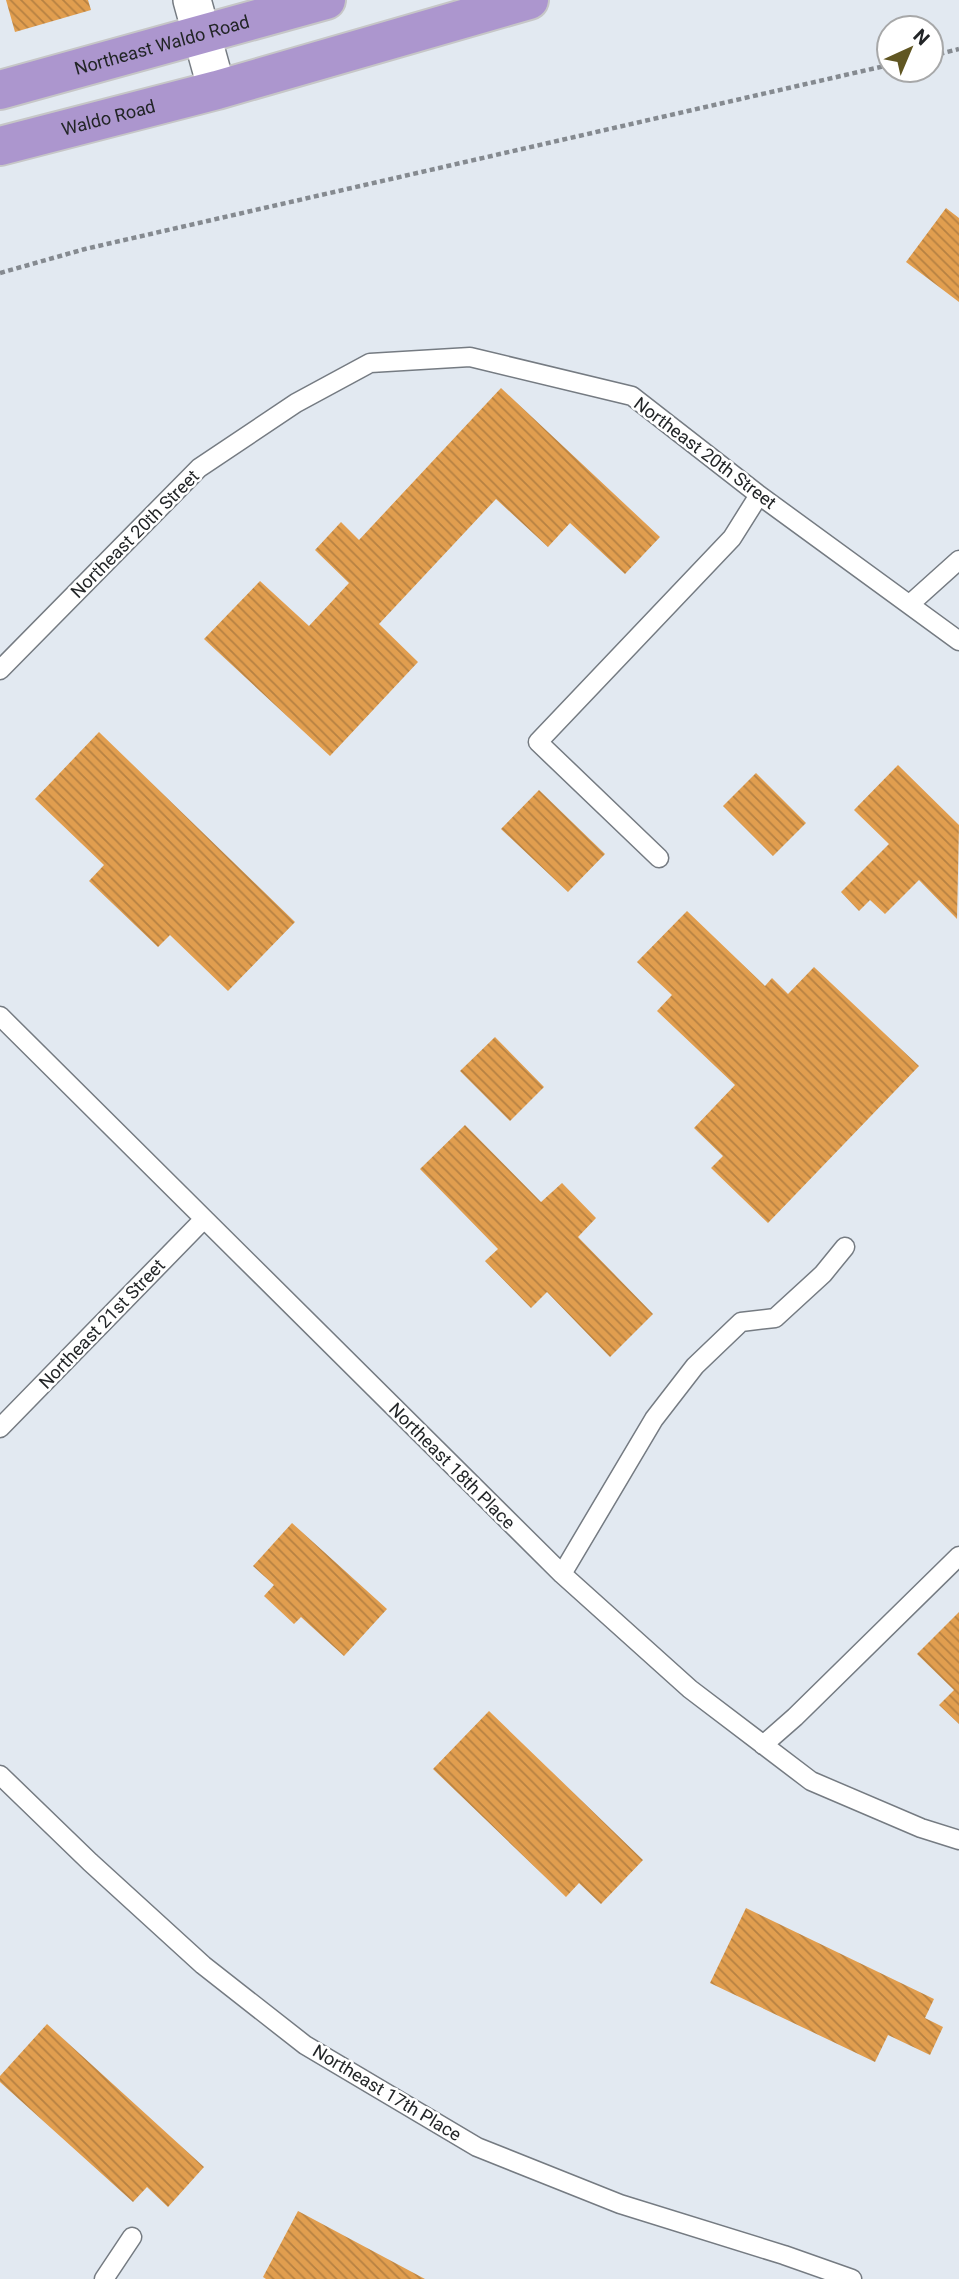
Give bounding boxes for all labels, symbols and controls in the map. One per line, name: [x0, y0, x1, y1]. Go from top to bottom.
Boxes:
street label: Northeast Waldo Road: [72, 11, 252, 79]
north arrow: [875, 14, 945, 84]
text: N: [909, 24, 934, 50]
street label: Waldo Road: [59, 95, 157, 140]
street label: Northeast 20th Street: [630, 392, 781, 513]
street label: Northeast 20th Street: [66, 465, 203, 602]
street label: Northeast 21st Street: [34, 1254, 169, 1393]
street label: Northeast 18th Place: [385, 1398, 520, 1533]
street label: Northeast 17th Place: [309, 2040, 465, 2145]

